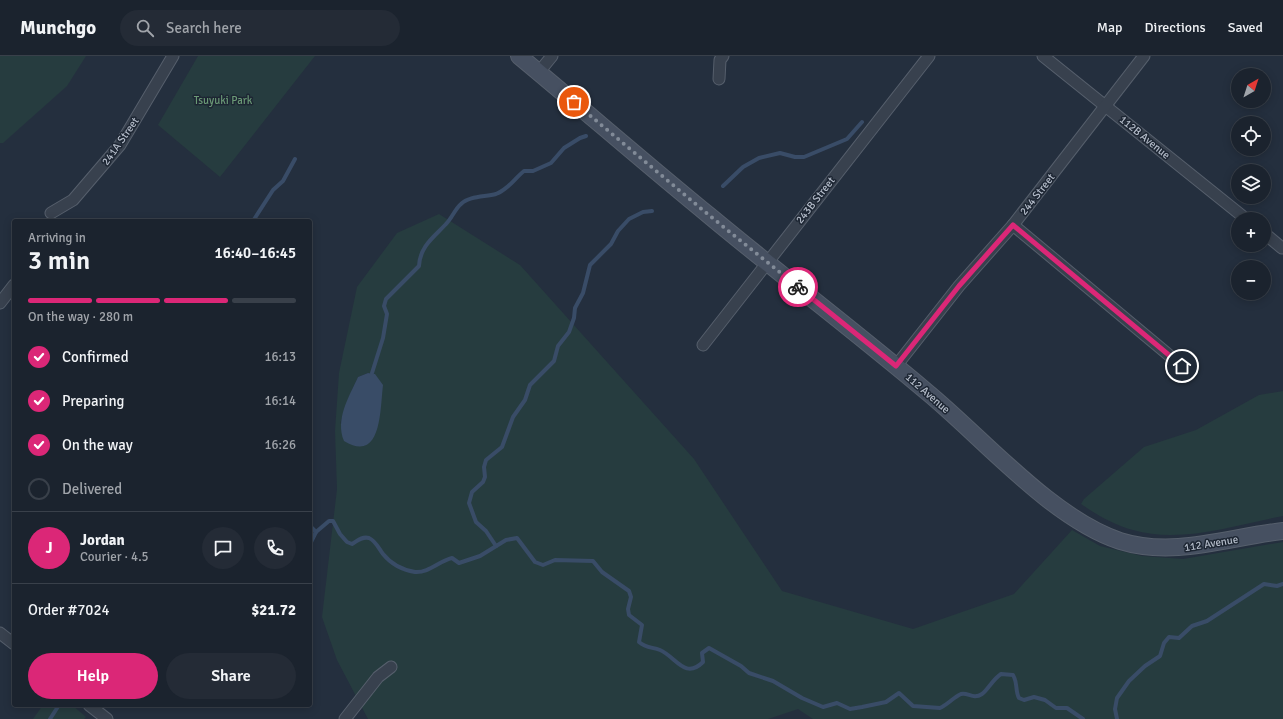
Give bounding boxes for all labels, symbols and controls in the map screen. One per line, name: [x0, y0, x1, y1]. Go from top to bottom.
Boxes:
search box: [120, 10, 400, 46]
text: Munchgo: [20, 16, 96, 40]
icon: search: [134, 17, 156, 39]
text: Search here: [166, 19, 242, 37]
text: Map: [1097, 19, 1123, 36]
text: Directions: [1145, 19, 1206, 36]
text: Saved: [1228, 19, 1263, 36]
north arrow: [1231, 68, 1271, 108]
map controls: [1231, 68, 1271, 300]
pin: [557, 85, 591, 119]
icon: bag: [563, 91, 585, 113]
park label: Tsuyuki Park: [194, 94, 253, 107]
street label: 112B Avenue: [1117, 113, 1173, 162]
street label: 241A Street: [99, 115, 142, 168]
button: locate: [1231, 116, 1271, 156]
button: layers: [1231, 164, 1271, 204]
street label: 244 Street: [1017, 171, 1058, 218]
street label: 243B Street: [793, 174, 838, 226]
button: +: [1231, 212, 1271, 252]
text: Arriving in: [28, 230, 86, 246]
text: 16:40–16:45: [215, 244, 296, 262]
text: 3 min: [28, 245, 90, 277]
button: −: [1231, 260, 1271, 300]
courier: [778, 267, 818, 307]
icon: bike: [787, 276, 809, 298]
text: On the way · 280 m: [28, 309, 133, 325]
icon: check: [28, 346, 50, 368]
text: Confirmed: [62, 348, 129, 366]
text: 16:13: [264, 349, 296, 365]
pin: [1165, 349, 1199, 383]
icon: home: [1171, 355, 1193, 377]
street label: 112 Avenue: [903, 371, 953, 416]
icon: check: [28, 390, 50, 412]
text: Preparing: [62, 392, 125, 410]
text: 16:14: [264, 393, 296, 409]
icon: check: [28, 434, 50, 456]
text: On the way: [62, 436, 133, 454]
text: 16:26: [264, 437, 296, 453]
text: Delivered: [62, 480, 122, 498]
button: chat: [202, 527, 244, 569]
button: phone: [254, 527, 296, 569]
text: Jordan: [80, 531, 125, 549]
street label: 112 Avenue: [1183, 533, 1239, 554]
text: J: [45, 539, 53, 557]
text: Courier · 4.5: [80, 549, 149, 565]
text: Order #7024: [28, 601, 110, 619]
text: $21.72: [251, 601, 296, 619]
button: Help: [28, 653, 158, 699]
button: Share: [166, 653, 296, 699]

